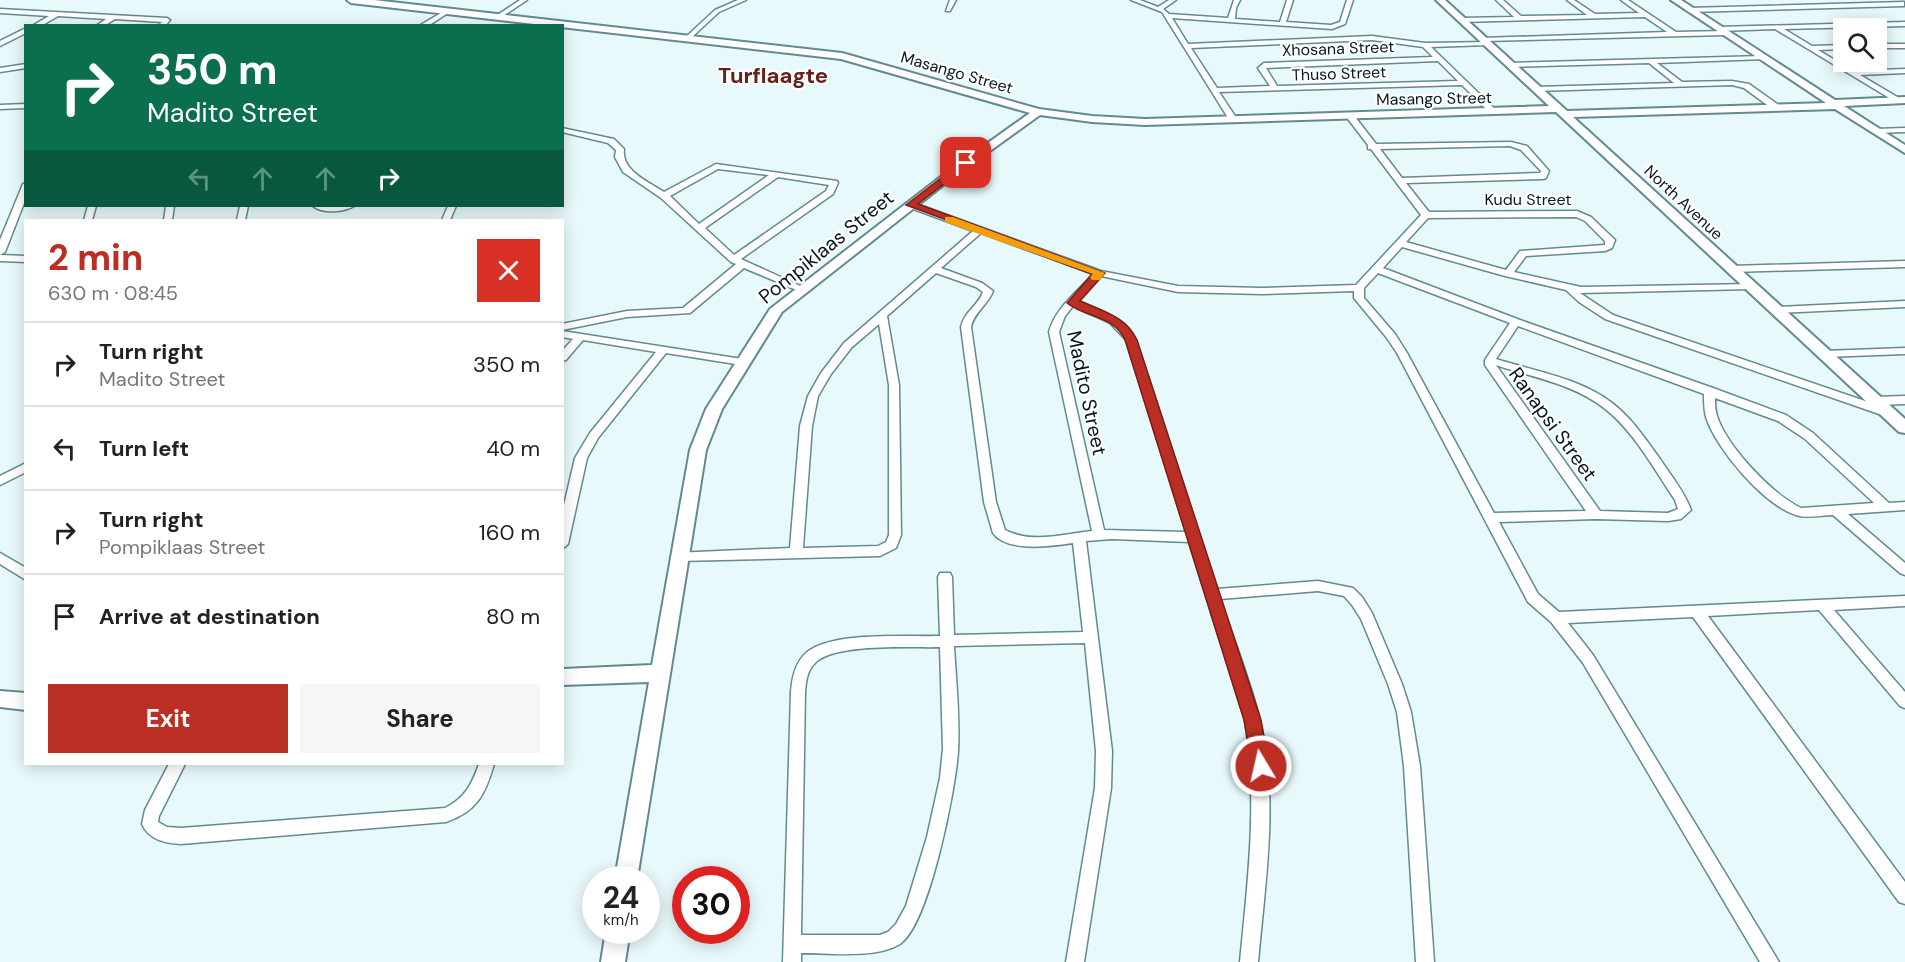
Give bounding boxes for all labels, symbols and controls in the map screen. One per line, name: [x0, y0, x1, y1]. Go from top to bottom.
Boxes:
map controls: [1833, 18, 1887, 72]
button: search: [1833, 18, 1887, 72]
street label: Xhosana Street: [1281, 36, 1395, 61]
text: 350 m: [147, 42, 277, 97]
street label: Masango Street: [898, 46, 1015, 99]
icon: right: [48, 48, 126, 126]
district label: Turflaagte: [718, 61, 828, 90]
street label: Thuso Street: [1291, 61, 1387, 86]
street label: Masango Street: [1376, 87, 1492, 110]
text: Madito Street: [147, 95, 318, 130]
pin: [940, 137, 991, 188]
icon: arrive: [949, 146, 982, 179]
street label: North Avenue: [1640, 160, 1728, 244]
icon: left: [183, 162, 216, 195]
icon: ahead: [246, 162, 279, 195]
icon: ahead: [309, 162, 342, 195]
icon: right: [372, 162, 405, 195]
street label: Pompiklaas Street: [753, 184, 899, 309]
street label: Kudu Street: [1484, 189, 1572, 210]
text: 2 min: [48, 234, 143, 281]
button: close: [477, 239, 540, 302]
text: 630 m · 08:45: [48, 280, 178, 306]
street label: Madito Street: [1061, 328, 1113, 458]
text: Turn right: [99, 337, 204, 366]
icon: right: [48, 348, 81, 381]
text: 350 m: [473, 350, 540, 379]
street label: Ranapsi Street: [1503, 362, 1603, 486]
text: Madito Street: [99, 366, 225, 392]
icon: left: [48, 432, 81, 465]
text: Turn left: [99, 434, 189, 463]
text: 40 m: [486, 434, 540, 463]
text: Turn right: [99, 505, 204, 534]
icon: right: [48, 516, 81, 549]
text: 160 m: [479, 518, 540, 547]
text: Pompiklaas Street: [99, 534, 265, 560]
icon: arrive: [48, 600, 81, 633]
text: Arrive at destination: [99, 602, 320, 631]
text: 80 m: [486, 602, 540, 631]
button: Exit: [48, 684, 288, 753]
button: Share: [300, 684, 540, 753]
position arrow: [1229, 734, 1293, 798]
speed limit sign: 30: [672, 866, 750, 944]
text: 24: [603, 878, 639, 917]
text: km/h: [603, 910, 639, 930]

